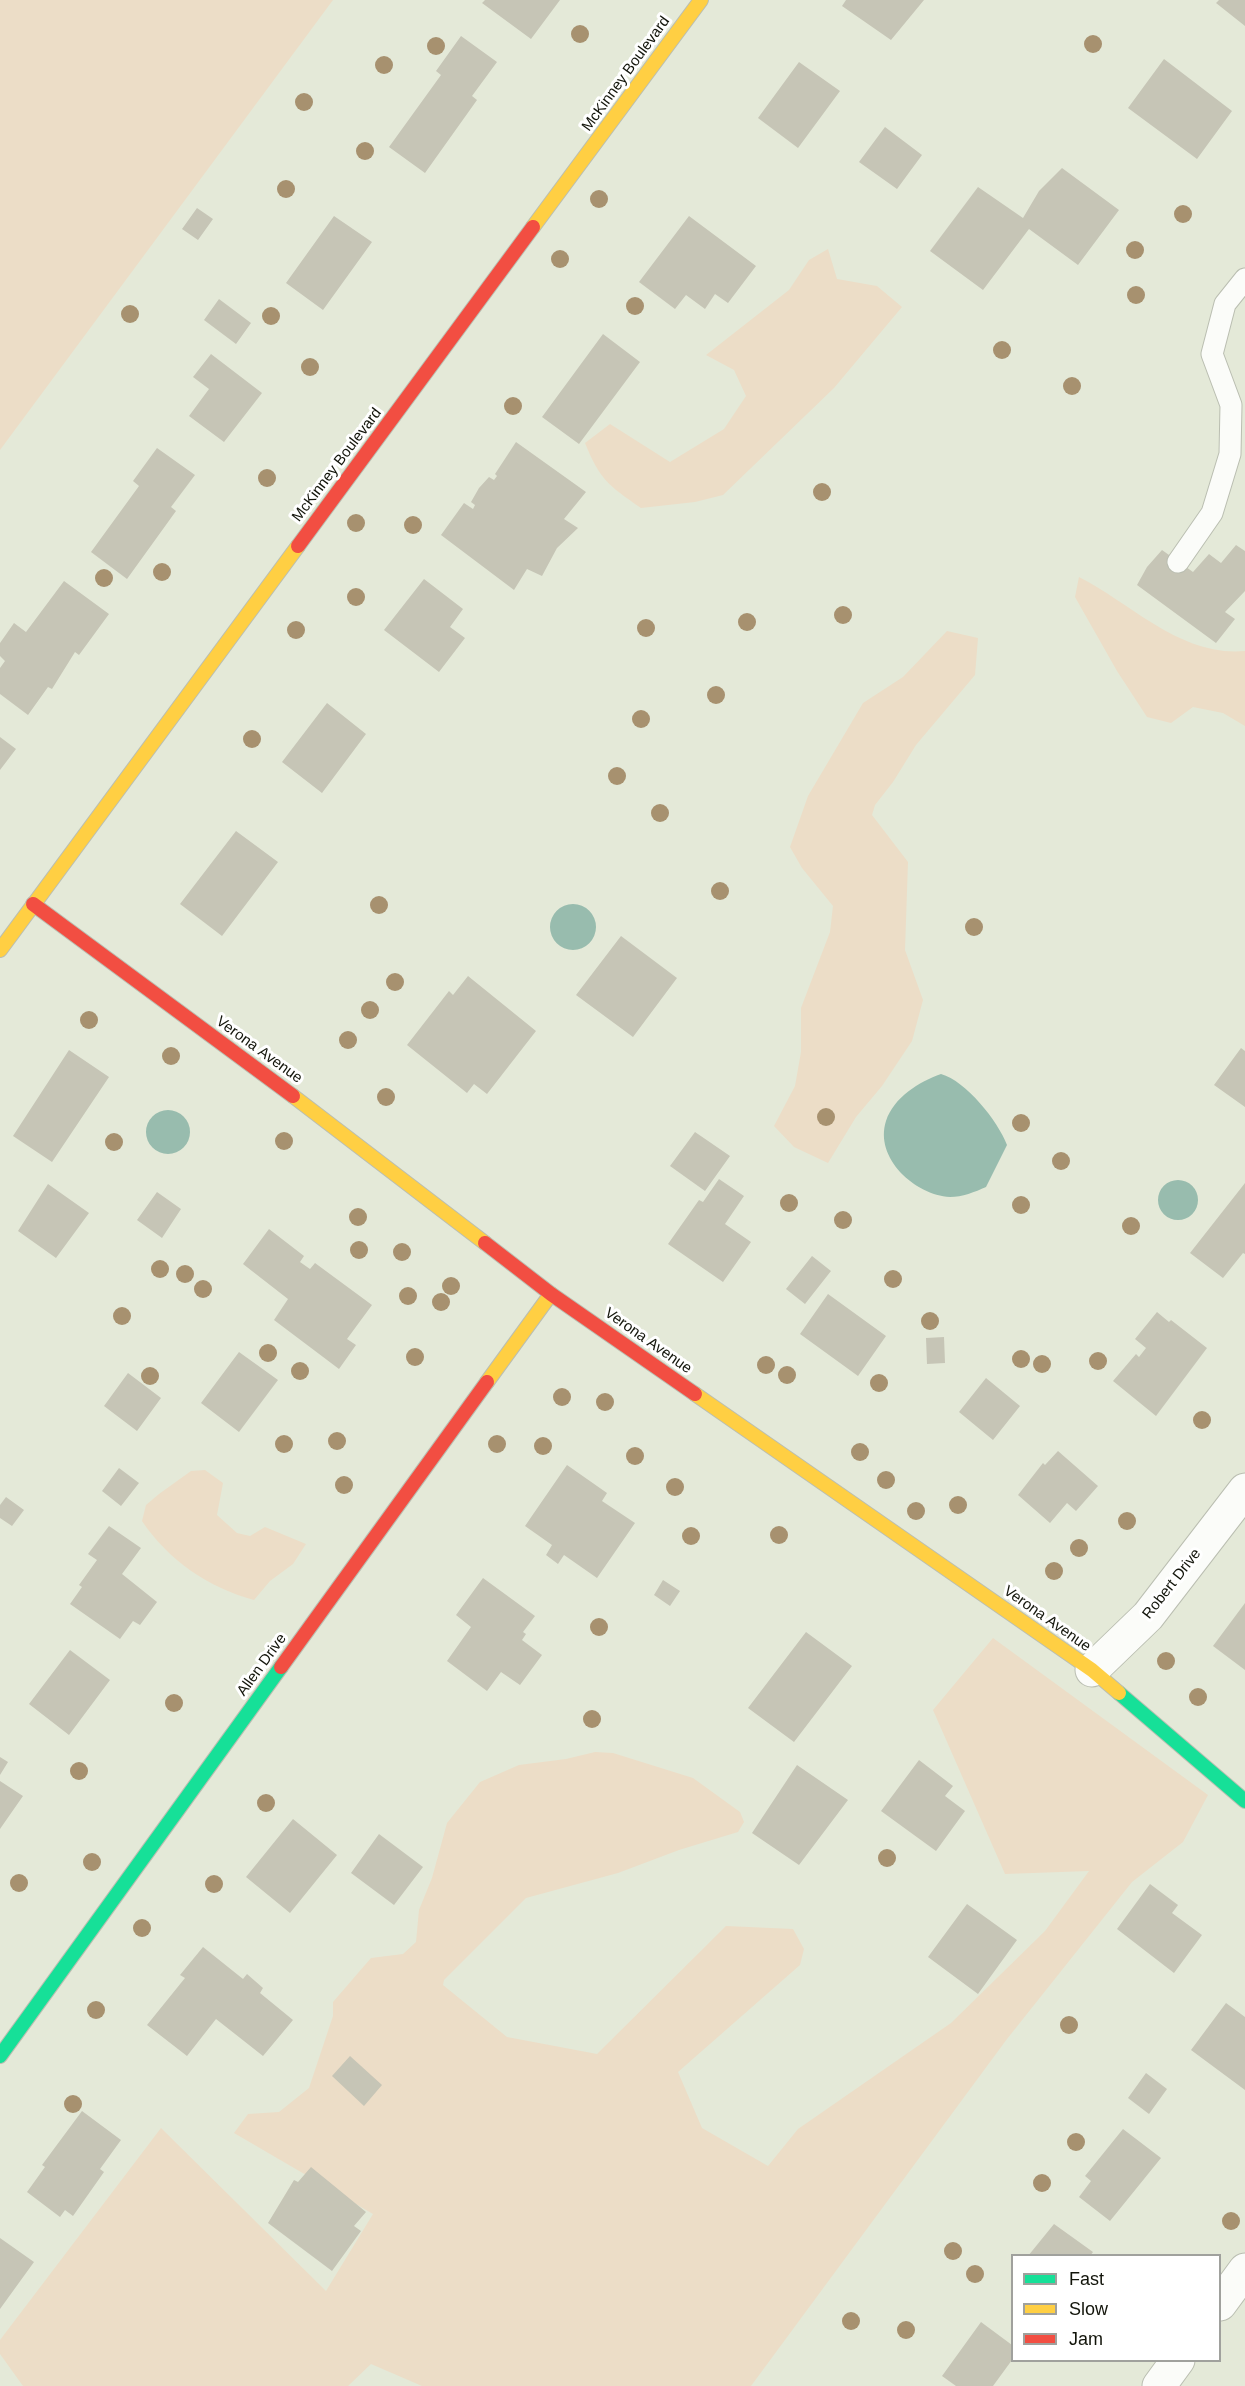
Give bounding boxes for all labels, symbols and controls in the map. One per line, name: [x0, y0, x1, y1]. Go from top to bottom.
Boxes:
street label: McKinney Boulevard: [578, 13, 674, 135]
street label: McKinney Boulevard: [288, 405, 386, 525]
street label: Verona Avenue: [212, 1013, 306, 1087]
street label: Verona Avenue: [601, 1304, 695, 1378]
street label: Robert Drive: [1139, 1545, 1205, 1623]
street label: Verona Avenue: [1000, 1582, 1094, 1656]
street label: Allen Drive: [233, 1630, 291, 1700]
legend: [1011, 2254, 1221, 2362]
text: Fast: [1069, 2269, 1104, 2289]
text: Slow: [1069, 2299, 1108, 2319]
text: Jam: [1069, 2329, 1103, 2349]

